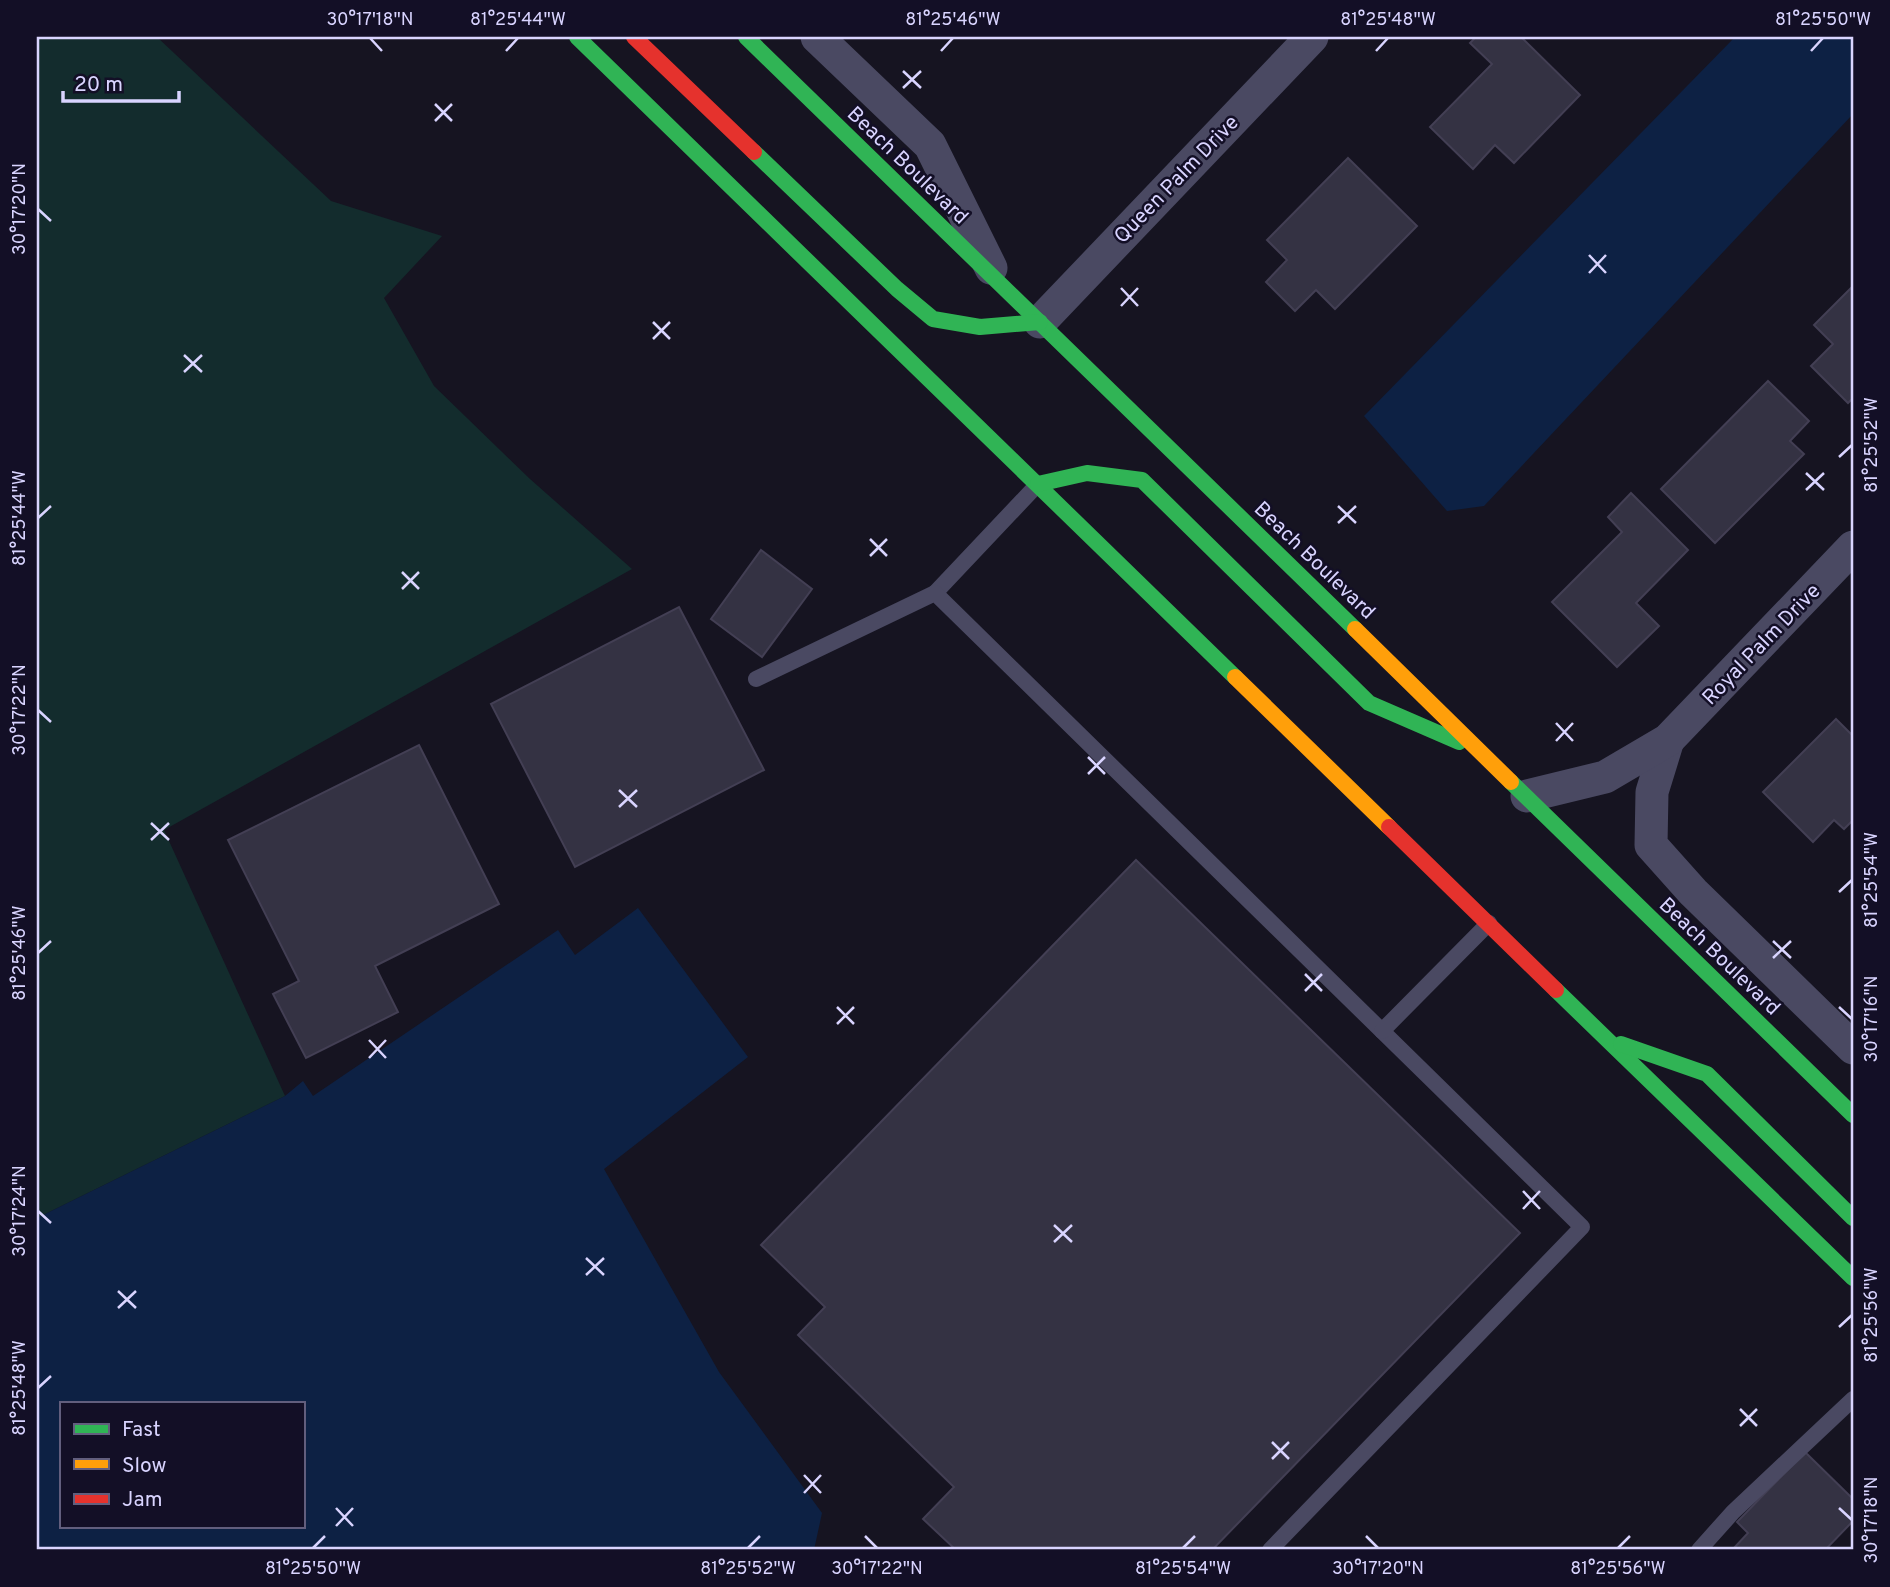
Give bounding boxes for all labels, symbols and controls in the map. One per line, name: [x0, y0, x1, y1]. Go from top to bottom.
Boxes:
text: 30°17'18"N: [326, 9, 414, 32]
text: 81°25'44"W: [470, 9, 566, 32]
text: 81°25'46"W: [905, 9, 1001, 32]
text: 81°25'48"W: [1340, 9, 1436, 32]
text: 81°25'50"W: [1775, 9, 1871, 32]
scale bar: [63, 60, 178, 104]
text: 20 m: [74, 72, 123, 99]
street label: Beach Boulevard: [840, 101, 973, 231]
street label: Queen Palm Drive: [1109, 110, 1245, 250]
text: 30°17'20"N: [9, 163, 32, 255]
text: 81°25'52"W: [1861, 397, 1884, 493]
text: 81°25'44"W: [9, 470, 32, 566]
street label: Beach Boulevard: [1247, 496, 1380, 626]
street label: Royal Palm Drive: [1697, 578, 1827, 712]
text: 30°17'22"N: [9, 664, 32, 756]
text: 81°25'54"W: [1861, 832, 1884, 928]
street label: Beach Boulevard: [1652, 892, 1785, 1022]
text: 81°25'46"W: [9, 905, 32, 1001]
text: 30°17'16"N: [1861, 976, 1884, 1062]
text: 30°17'24"N: [9, 1165, 32, 1257]
text: 81°25'56"W: [1861, 1267, 1884, 1363]
text: 81°25'48"W: [9, 1340, 32, 1436]
legend: [60, 1402, 304, 1528]
text: Fast: [122, 1417, 161, 1444]
text: Slow: [122, 1453, 167, 1480]
text: 30°17'18"N: [1861, 1476, 1884, 1564]
text: Jam: [122, 1487, 163, 1514]
text: 81°25'50"W: [265, 1558, 361, 1581]
text: 81°25'52"W: [700, 1558, 796, 1581]
text: 30°17'22"N: [831, 1558, 923, 1581]
text: 81°25'54"W: [1135, 1558, 1231, 1581]
text: 30°17'20"N: [1332, 1558, 1424, 1581]
text: 81°25'56"W: [1570, 1558, 1666, 1581]

